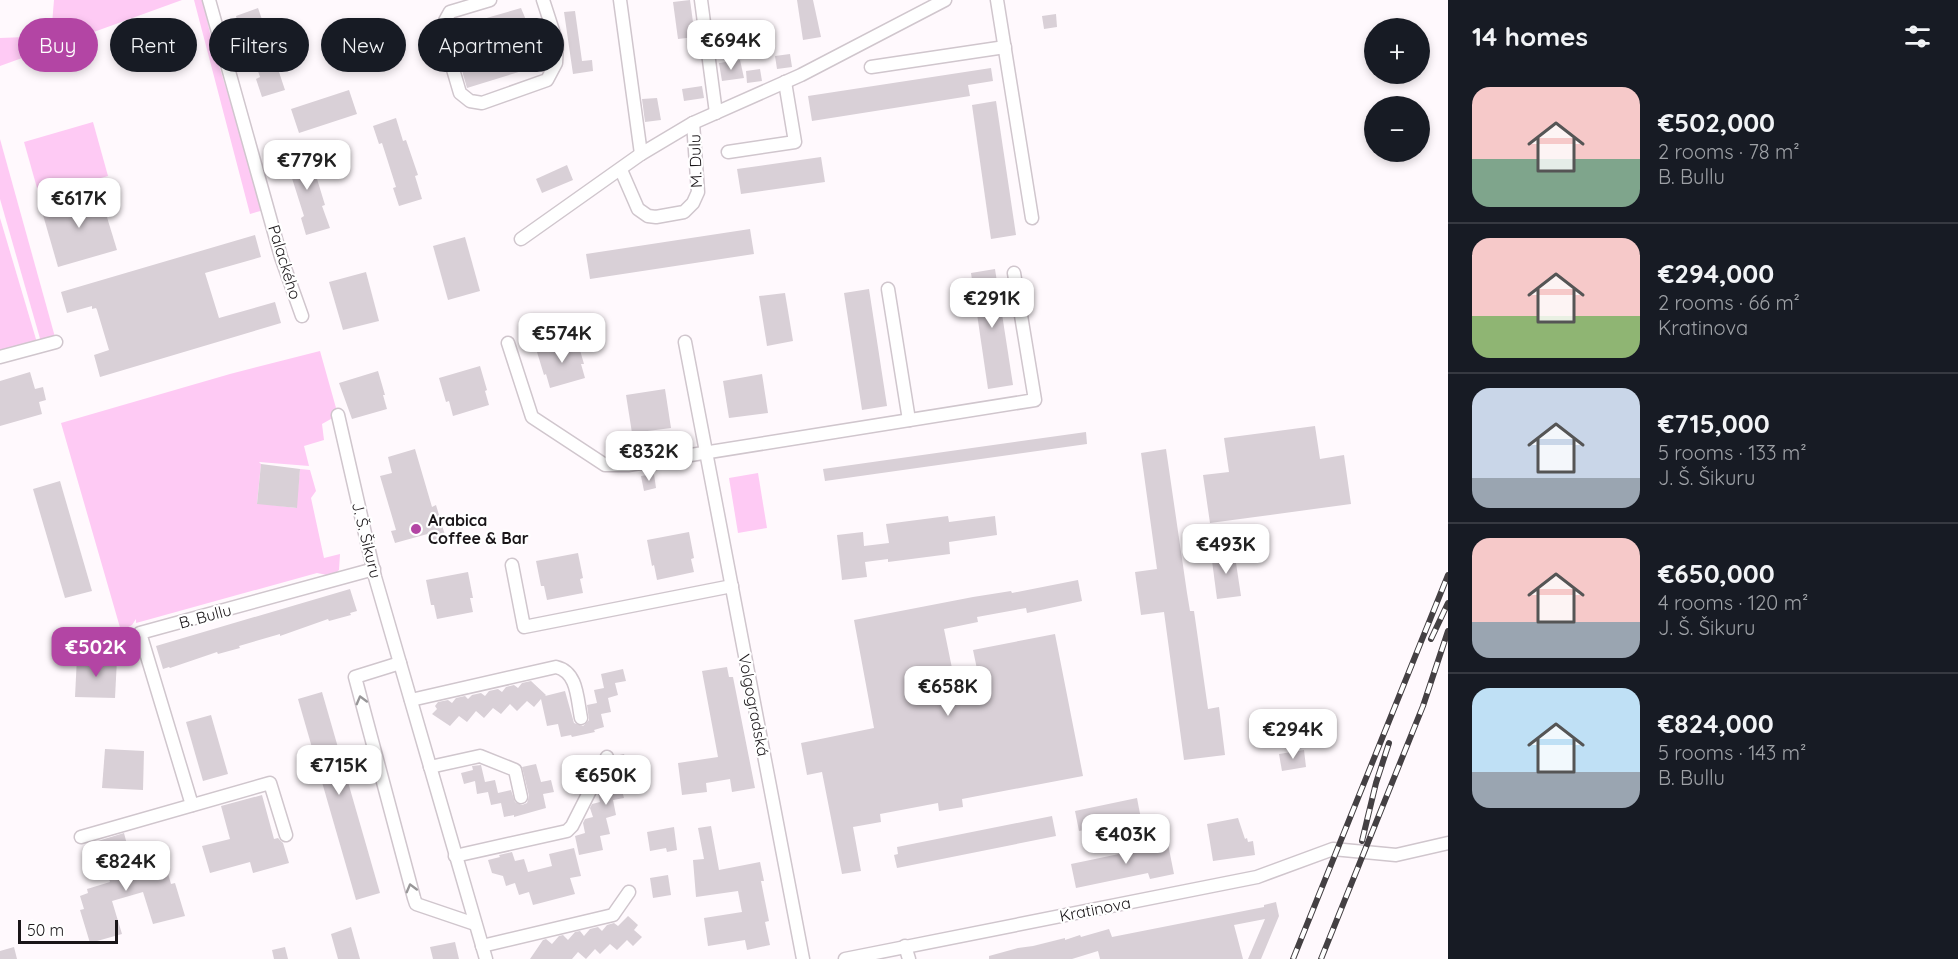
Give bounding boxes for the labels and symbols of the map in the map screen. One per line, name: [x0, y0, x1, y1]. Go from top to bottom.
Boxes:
pin: €694K: [689, 20, 773, 71]
street label: M. Dulu: [684, 134, 706, 188]
pin: €779K: [265, 140, 349, 191]
pin: €617K: [37, 178, 121, 229]
street label: Palackého: [264, 222, 306, 302]
pin: €291K: [950, 278, 1034, 329]
pin: €574K: [520, 313, 604, 364]
pin: €832K: [607, 431, 691, 482]
street label: J. Š. Šikuru: [348, 500, 386, 580]
place label: Arabica Coffee & Bar: [428, 510, 529, 548]
marker: Arabica Coffee & Bar: [409, 522, 423, 536]
pin: €493K: [1184, 524, 1268, 575]
street label: B. Bullu: [177, 599, 233, 633]
pin: €502K: [54, 627, 138, 678]
street label: Volgogradská: [734, 652, 774, 758]
pin: €658K: [906, 666, 990, 717]
one-way arrow: [356, 695, 368, 706]
pin: €294K: [1251, 709, 1335, 760]
pin: €715K: [297, 745, 381, 796]
pin: €650K: [564, 755, 648, 806]
pin: €403K: [1084, 814, 1168, 865]
pin: €824K: [84, 841, 168, 892]
one-way arrow: [406, 883, 419, 893]
street label: Kratinova: [1058, 892, 1132, 926]
scale bar: [18, 917, 118, 944]

